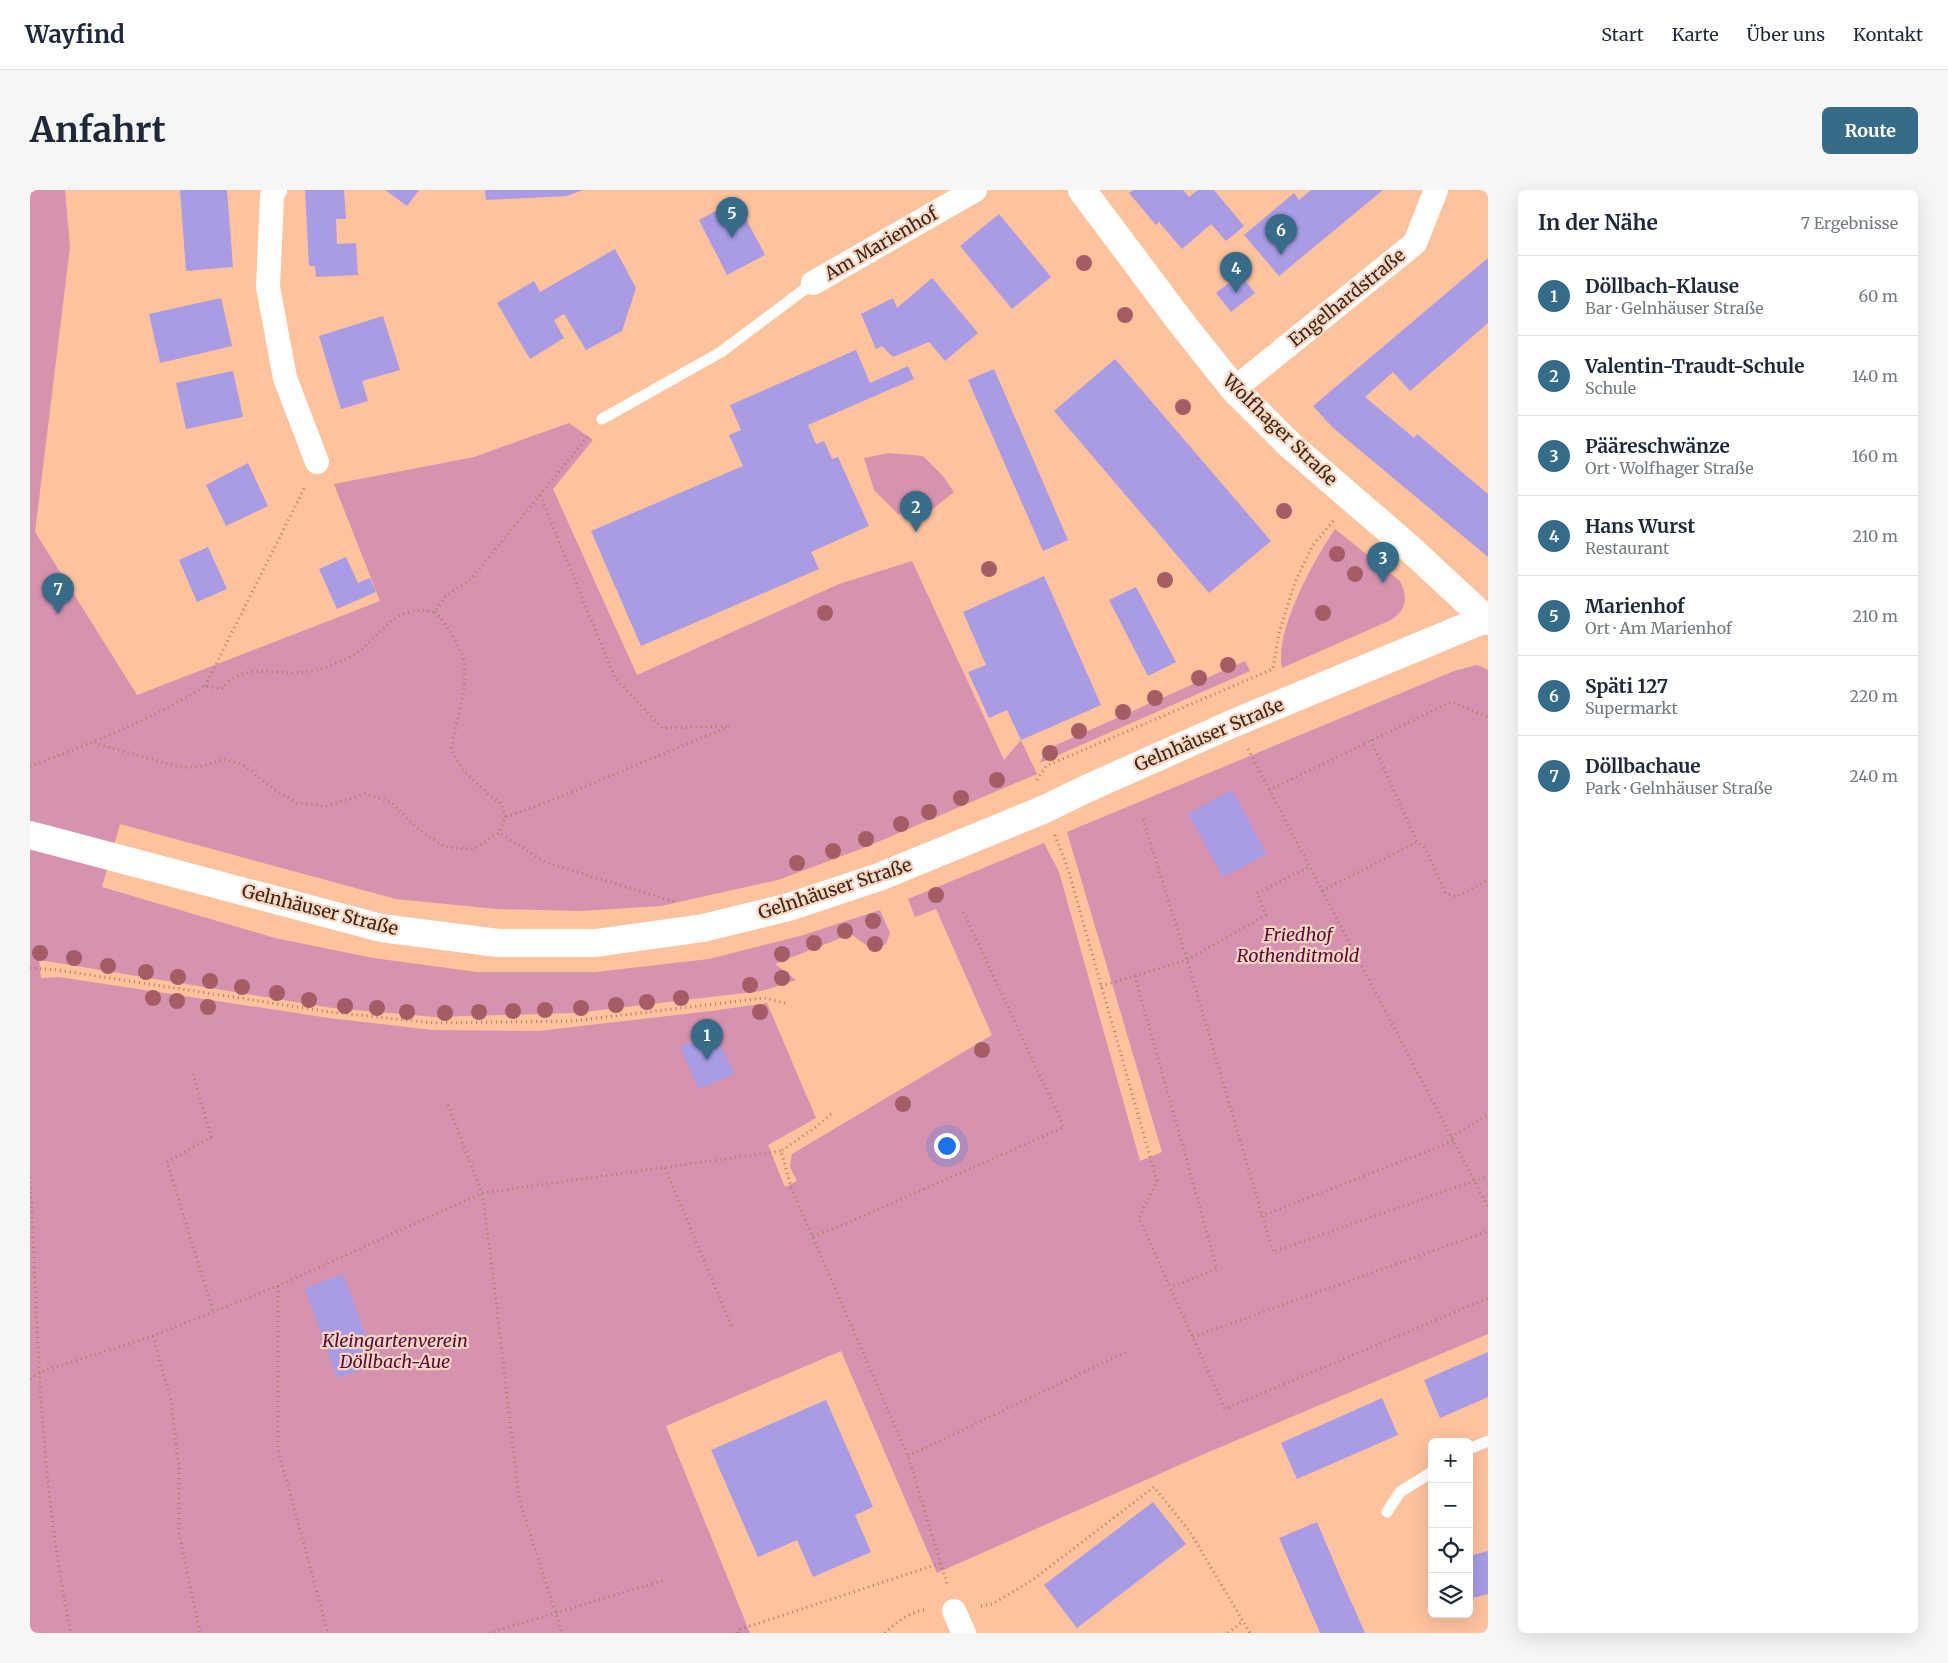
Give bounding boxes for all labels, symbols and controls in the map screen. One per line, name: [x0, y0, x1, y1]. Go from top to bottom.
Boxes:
text: Wayfind: [25, 19, 125, 50]
text: Start: [1601, 23, 1644, 46]
text: Karte: [1672, 23, 1719, 46]
text: Über uns: [1747, 23, 1825, 46]
text: Kontakt: [1853, 23, 1923, 46]
button: Route: [1822, 107, 1918, 154]
text: Anfahrt: [30, 108, 166, 152]
pin: 5: [716, 197, 748, 238]
street label: Am Marienhof: [819, 201, 942, 286]
text: In der Nähe: [1538, 209, 1658, 236]
text: 7 Ergebnisse: [1801, 213, 1898, 233]
pin: 6: [1265, 214, 1297, 255]
street label: Engelhardstraße: [1284, 243, 1410, 352]
pin: 4: [1220, 252, 1252, 293]
text: Döllbach-Klause: [1585, 274, 1739, 298]
text: 1: [1550, 286, 1558, 306]
text: 60 m: [1858, 286, 1898, 306]
text: Bar · Gelnhäuser Straße: [1585, 298, 1764, 318]
text: Valentin-Traudt-Schule: [1585, 354, 1805, 378]
text: 2: [1549, 366, 1559, 386]
text: 140 m: [1852, 366, 1898, 386]
street label: Wolfhager Straße: [1217, 368, 1343, 490]
text: Schule: [1585, 378, 1636, 398]
text: Pääreschwänze: [1585, 434, 1730, 458]
text: 3: [1549, 446, 1559, 466]
text: 160 m: [1852, 446, 1898, 466]
text: Ort · Wolfhager Straße: [1585, 458, 1754, 478]
pin: 2: [900, 491, 932, 532]
text: Hans Wurst: [1585, 514, 1695, 538]
text: 4: [1549, 526, 1559, 546]
text: 210 m: [1853, 526, 1898, 546]
text: Restaurant: [1585, 538, 1669, 558]
pin: 3: [1367, 542, 1399, 583]
pin: 7: [42, 573, 74, 614]
text: Marienhof: [1585, 594, 1685, 618]
text: 5: [1549, 606, 1559, 626]
text: 210 m: [1853, 606, 1898, 626]
text: Ort · Am Marienhof: [1585, 618, 1732, 638]
text: Späti 127: [1585, 674, 1668, 698]
text: 6: [1549, 686, 1559, 706]
text: 220 m: [1850, 686, 1898, 706]
street label: Gelnhäuser Straße: [1131, 693, 1287, 776]
text: Supermarkt: [1585, 698, 1678, 718]
text: Döllbachaue: [1585, 754, 1701, 778]
text: 7: [1549, 766, 1559, 786]
text: 240 m: [1849, 766, 1898, 786]
text: Park · Gelnhäuser Straße: [1585, 778, 1772, 798]
street label: Gelnhäuser Straße: [755, 853, 915, 924]
street label: Gelnhäuser Straße: [240, 879, 401, 940]
park label: Friedhof Rothenditmold: [1237, 923, 1360, 967]
pin: 1: [691, 1019, 723, 1060]
your location: [934, 1133, 960, 1159]
park label: Kleingartenverein Döllbach-Aue: [321, 1329, 468, 1373]
map controls: [1428, 1438, 1473, 1618]
button: +: [1428, 1438, 1473, 1483]
button: −: [1428, 1483, 1473, 1528]
button: locate: [1428, 1528, 1473, 1573]
button: layers: [1428, 1573, 1473, 1618]

